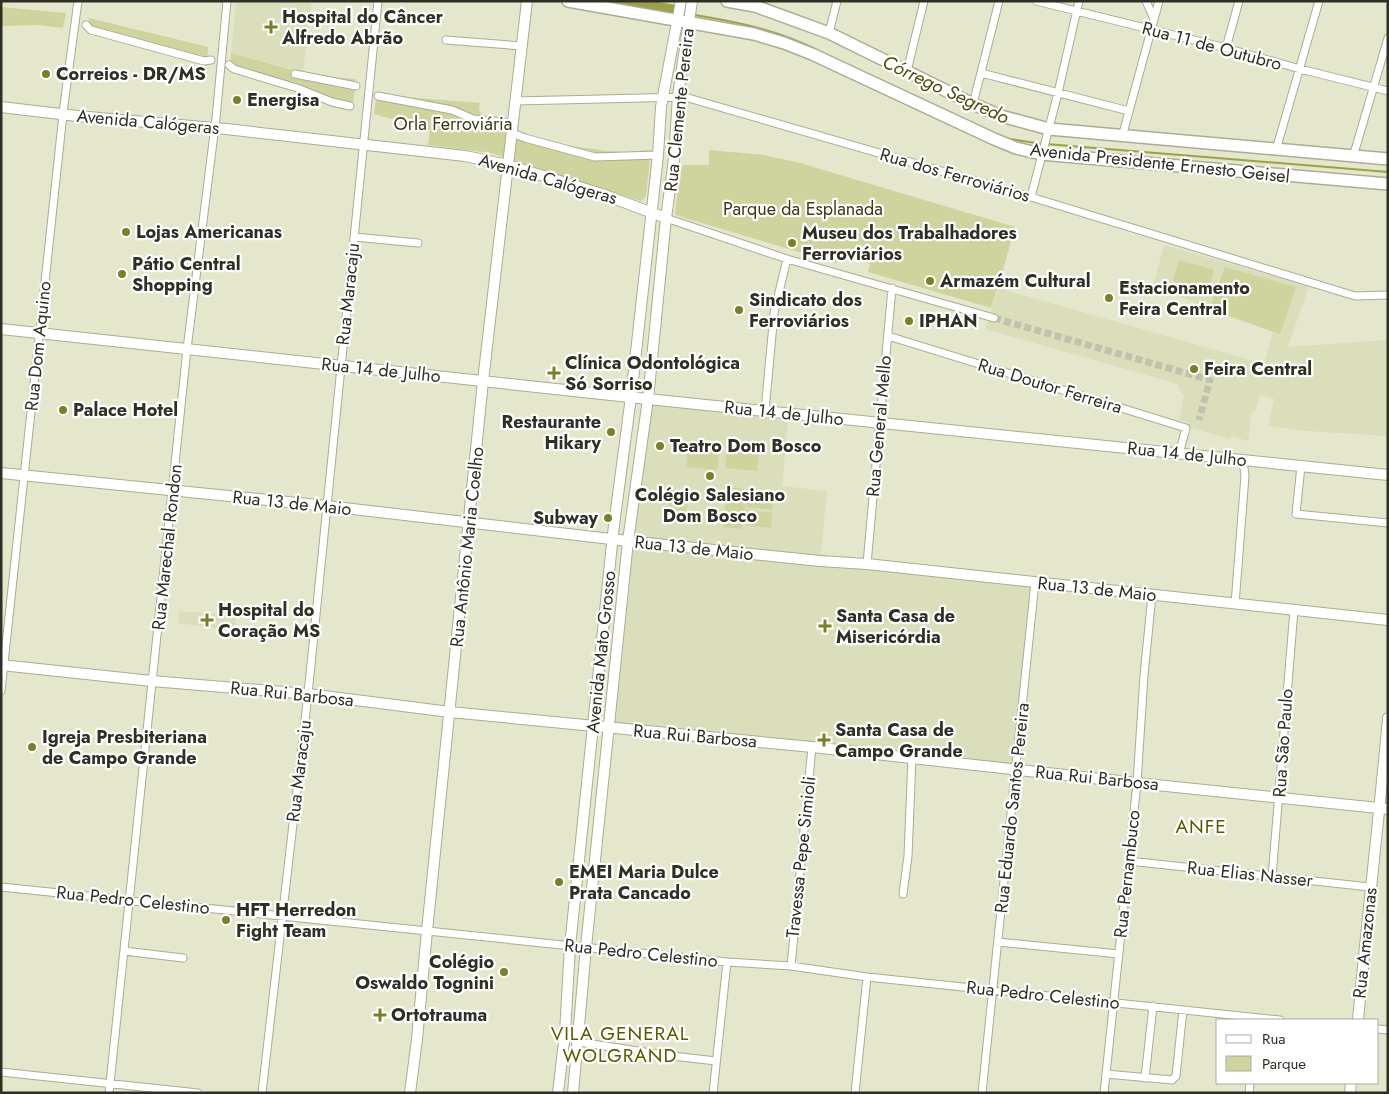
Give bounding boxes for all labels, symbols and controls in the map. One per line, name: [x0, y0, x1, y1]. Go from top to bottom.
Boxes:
place label: Hospital do Câncer Alfredo Abrão: [281, 4, 444, 51]
street label: Rua 11 de Outubro: [1139, 15, 1285, 77]
marker: Hospital do Câncer Alfredo Abrão: [264, 20, 278, 34]
street label: Rua Clemente Pereira: [657, 27, 701, 193]
water label: Córrego Segredo: [878, 48, 1014, 131]
place label: Correios - DR/MS: [56, 61, 206, 87]
marker: Correios - DR/MS: [40, 68, 52, 80]
place label: Energisa: [247, 87, 320, 113]
marker: Energisa: [231, 94, 243, 106]
street label: Avenida Calógeras: [76, 103, 220, 141]
park label: Orla Ferroviária: [394, 111, 512, 137]
street label: Avenida Presidente Ernesto Geisel: [1029, 136, 1291, 190]
street label: Rua dos Ferroviários: [877, 141, 1033, 209]
street label: Avenida Calógeras: [476, 147, 620, 211]
park label: Parque da Esplanada: [723, 196, 883, 222]
place label: Lojas Americanas: [136, 219, 282, 245]
place label: Museu dos Trabalhadores Ferroviários: [802, 220, 1017, 267]
marker: Lojas Americanas: [120, 226, 132, 238]
marker: Museu dos Trabalhadores Ferroviários: [786, 237, 798, 249]
street label: Rua Maracaju: [330, 241, 366, 347]
place label: Pátio Central Shopping: [132, 251, 241, 298]
marker: Pátio Central Shopping: [116, 268, 128, 280]
place label: Armazém Cultural: [939, 268, 1091, 294]
marker: Armazém Cultural: [924, 275, 936, 287]
place label: Estacionamento Feira Central: [1119, 275, 1250, 322]
street label: Rua Dom Aquino: [18, 280, 58, 412]
place label: Sindicato dos Ferroviários: [749, 287, 862, 334]
marker: Estacionamento Feira Central: [1103, 292, 1115, 304]
marker: Sindicato dos Ferroviários: [733, 304, 745, 316]
place label: IPHAN: [919, 308, 978, 334]
marker: IPHAN: [903, 315, 915, 327]
place label: Clínica Odontológica Só Sorriso: [565, 350, 740, 397]
street label: Rua 14 de Julho: [320, 351, 442, 389]
street label: Rua Doutor Ferreira: [975, 352, 1125, 420]
street label: Rua General Mello: [860, 354, 898, 498]
place label: Feira Central: [1204, 356, 1312, 382]
marker: Feira Central: [1188, 363, 1200, 375]
marker: Clínica Odontológica Só Sorriso: [547, 366, 561, 380]
street label: Rua 14 de Julho: [723, 394, 845, 432]
place label: Palace Hotel: [73, 397, 178, 423]
marker: Palace Hotel: [57, 404, 69, 416]
place label: Restaurante Hikary: [502, 409, 602, 456]
marker: Restaurante Hikary: [605, 426, 617, 438]
place label: Teatro Dom Bosco: [670, 433, 822, 459]
street label: Rua 14 de Julho: [1126, 435, 1248, 473]
marker: Teatro Dom Bosco: [654, 440, 666, 452]
street label: Rua Antônio Maria Coelho: [444, 445, 490, 649]
street label: Rua Marechal Rondon: [145, 463, 189, 631]
marker: Colégio Salesiano Dom Bosco: [704, 470, 716, 482]
place label: Colégio Salesiano Dom Bosco: [635, 482, 786, 529]
street label: Rua 13 de Maio: [231, 484, 353, 522]
place label: Subway: [533, 505, 599, 531]
marker: Subway: [602, 512, 614, 524]
street label: Rua 13 de Maio: [633, 529, 755, 567]
street label: Avenida Mato Grosso: [580, 569, 622, 734]
street label: Rua 13 de Maio: [1036, 570, 1158, 608]
place label: Hospital do Coração MS: [218, 597, 320, 644]
place label: Santa Casa de Misericórdia: [836, 603, 955, 650]
marker: Hospital do Coração MS: [200, 613, 214, 627]
marker: Santa Casa de Misericórdia: [818, 619, 832, 633]
street label: Rua Rui Barbosa: [229, 675, 355, 713]
street label: Rua São Paulo: [1266, 688, 1300, 798]
street label: Rua Eduardo Santos Pereira: [988, 701, 1036, 915]
place label: Santa Casa de Campo Grande: [835, 717, 963, 764]
street label: Rua Maracaju: [280, 718, 318, 824]
street label: Rua Rui Barbosa: [632, 718, 758, 754]
place label: Igreja Presbiteriana de Campo Grande: [42, 724, 207, 771]
marker: Santa Casa de Campo Grande: [817, 733, 831, 747]
marker: Igreja Presbiteriana de Campo Grande: [26, 741, 38, 753]
street label: Rua Rui Barbosa: [1034, 759, 1160, 797]
street label: Travessa Pepe Simioli: [780, 775, 822, 939]
street label: Rua Pernambuco: [1107, 809, 1147, 939]
district label: ANFE: [1175, 813, 1227, 840]
street label: Rua Elias Nasser: [1186, 854, 1315, 894]
place label: EMEI Maria Dulce Prata Cancado: [569, 859, 719, 906]
marker: EMEI Maria Dulce Prata Cancado: [553, 876, 565, 888]
street label: Rua Pedro Celestino: [55, 879, 211, 921]
street label: Rua Amazonas: [1346, 886, 1384, 1000]
place label: HFT Herredon Fight Team: [236, 897, 356, 944]
marker: HFT Herredon Fight Team: [220, 914, 232, 926]
street label: Rua Pedro Celestino: [563, 932, 719, 974]
place label: Colégio Oswaldo Tognini: [355, 949, 494, 996]
marker: Colégio Oswaldo Tognini: [498, 966, 510, 978]
street label: Rua Pedro Celestino: [965, 974, 1121, 1016]
place label: Ortotrauma: [391, 1002, 487, 1028]
marker: Ortotrauma: [373, 1008, 387, 1022]
legend: [1216, 1019, 1379, 1084]
district label: VILA GENERAL WOLGRAND: [551, 1020, 689, 1069]
text: Rua: [1262, 1028, 1286, 1050]
text: Parque: [1262, 1053, 1306, 1075]

